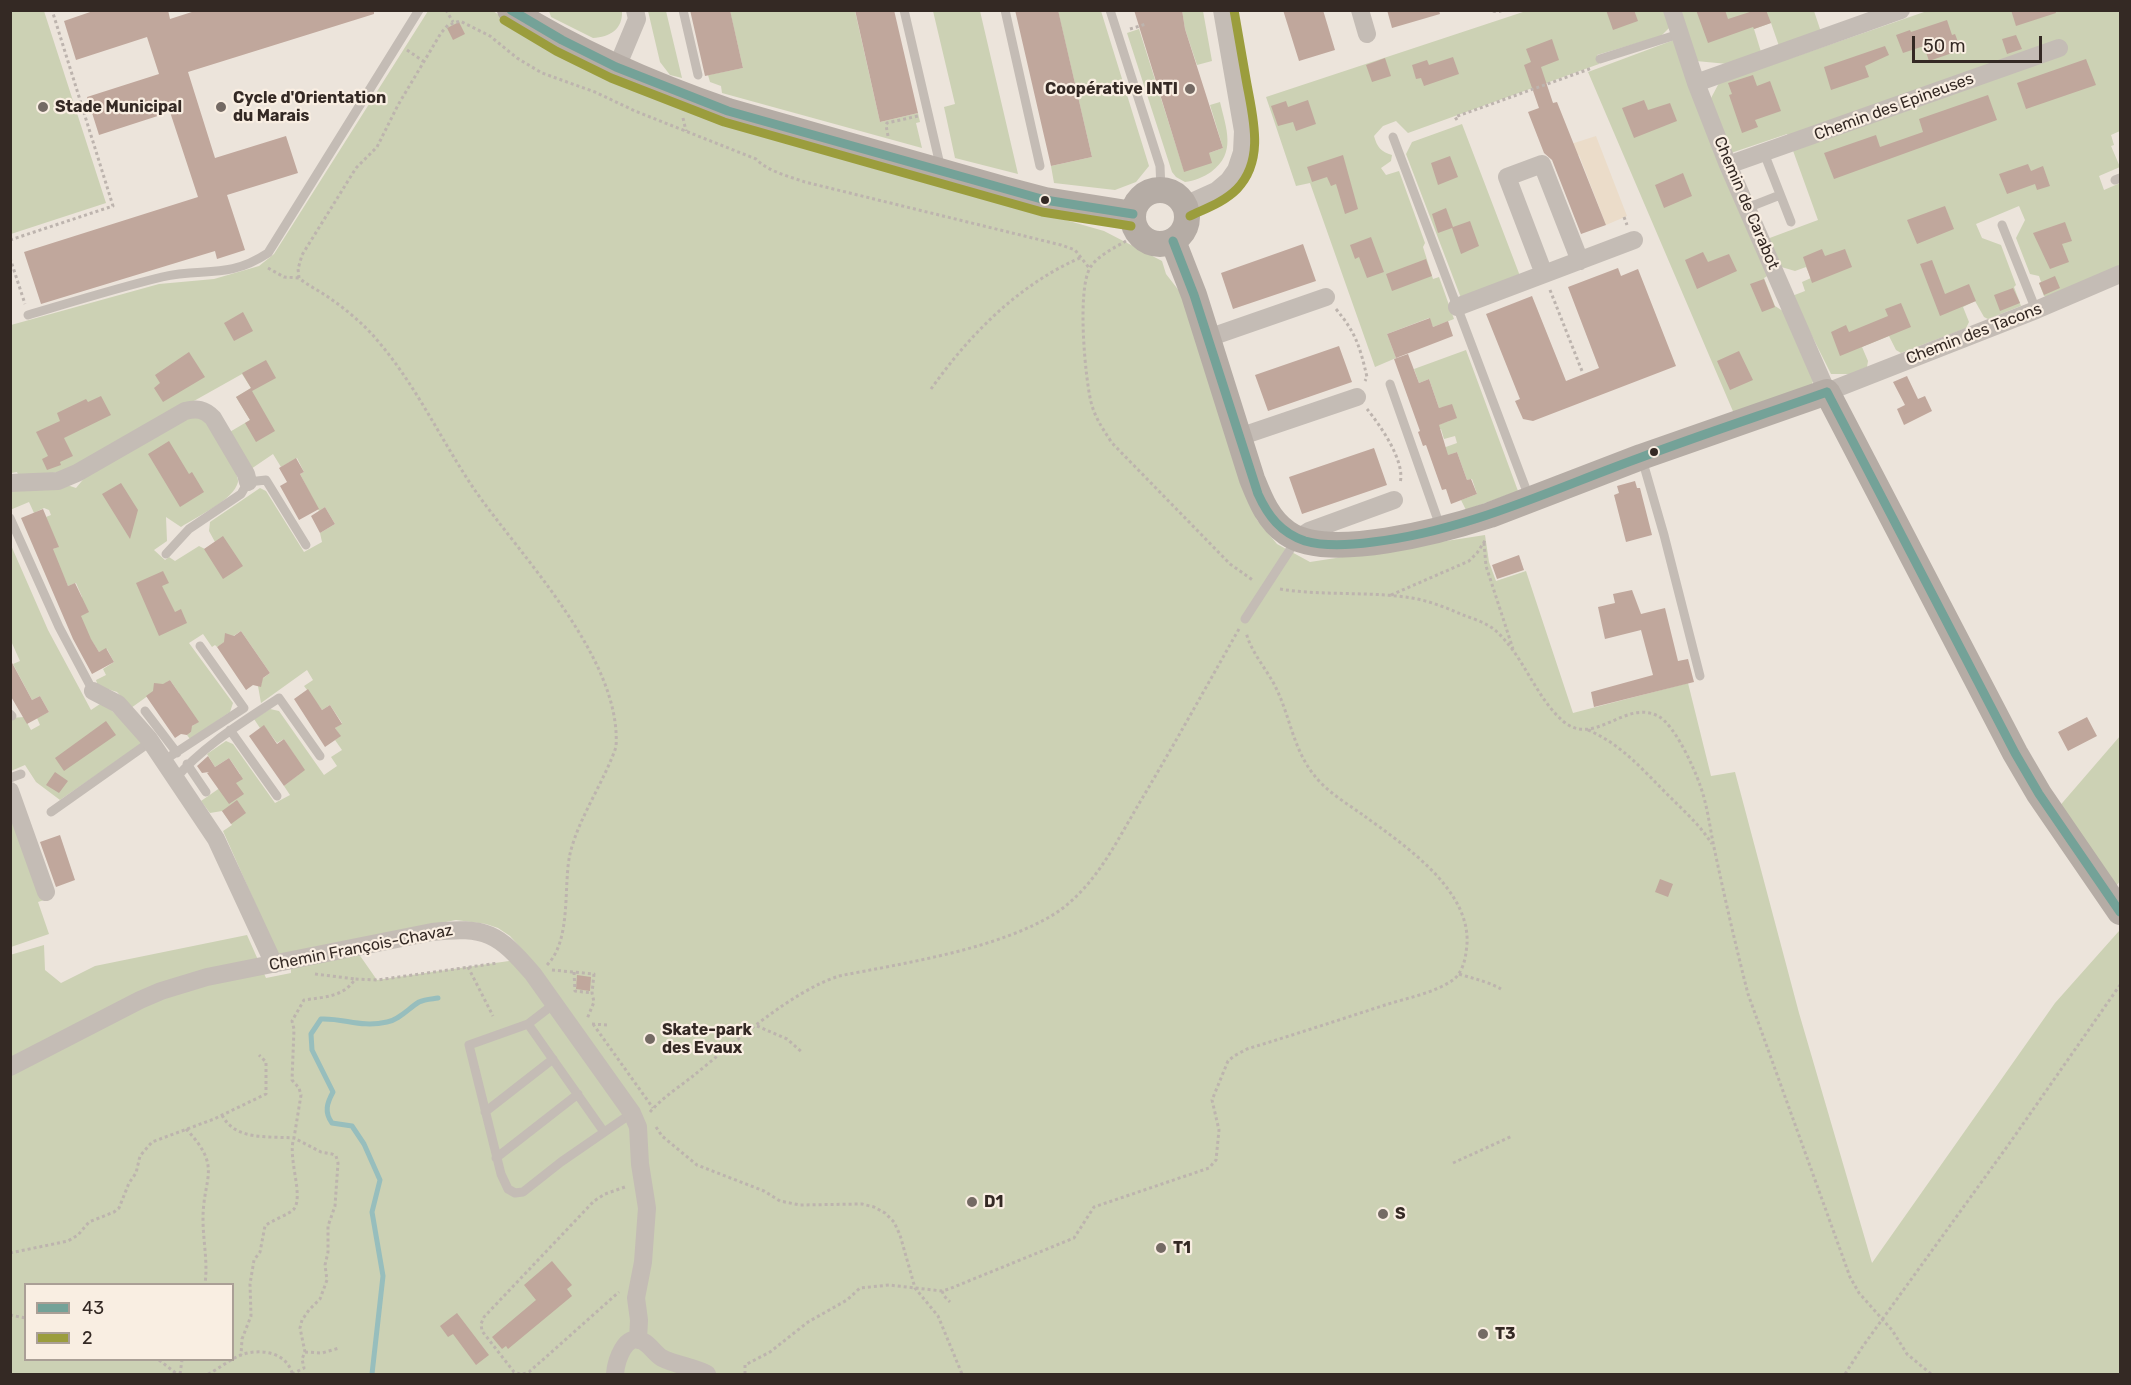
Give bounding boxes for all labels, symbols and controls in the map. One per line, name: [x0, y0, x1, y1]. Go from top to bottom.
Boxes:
scale bar: [1915, 24, 2046, 62]
text: 50 m: [1923, 35, 1966, 57]
street label: Chemin des Epineuses: [1812, 69, 1976, 145]
place label: Coopérative INTI: [1045, 79, 1178, 99]
marker: Coopérative INTI: [1183, 82, 1197, 96]
place label: Cycle d'Orientation du Marais: [233, 88, 386, 126]
place label: Stade Municipal: [55, 97, 182, 117]
marker: Stade Municipal: [36, 100, 50, 114]
marker: Cycle d'Orientation du Marais: [214, 100, 228, 114]
street label: Chemin de Carabot: [1709, 134, 1783, 272]
unlabelled marker: [1039, 194, 1051, 206]
street label: Chemin des Tacons: [1903, 299, 2045, 369]
unlabelled marker: [1648, 446, 1660, 458]
street label: Chemin François-Chavaz: [267, 921, 455, 975]
place label: Skate-park des Evaux: [662, 1020, 752, 1058]
marker: Skate-park des Evaux: [643, 1032, 657, 1046]
place label: D1: [984, 1192, 1003, 1212]
marker: D1: [965, 1195, 979, 1209]
place label: S: [1395, 1204, 1406, 1224]
marker: S: [1376, 1207, 1390, 1221]
place label: T1: [1173, 1238, 1191, 1258]
marker: T1: [1154, 1241, 1168, 1255]
legend: [24, 1283, 234, 1361]
text: 43: [82, 1297, 104, 1319]
place label: T3: [1495, 1324, 1516, 1344]
text: 2: [82, 1327, 93, 1349]
marker: T3: [1476, 1327, 1490, 1341]

